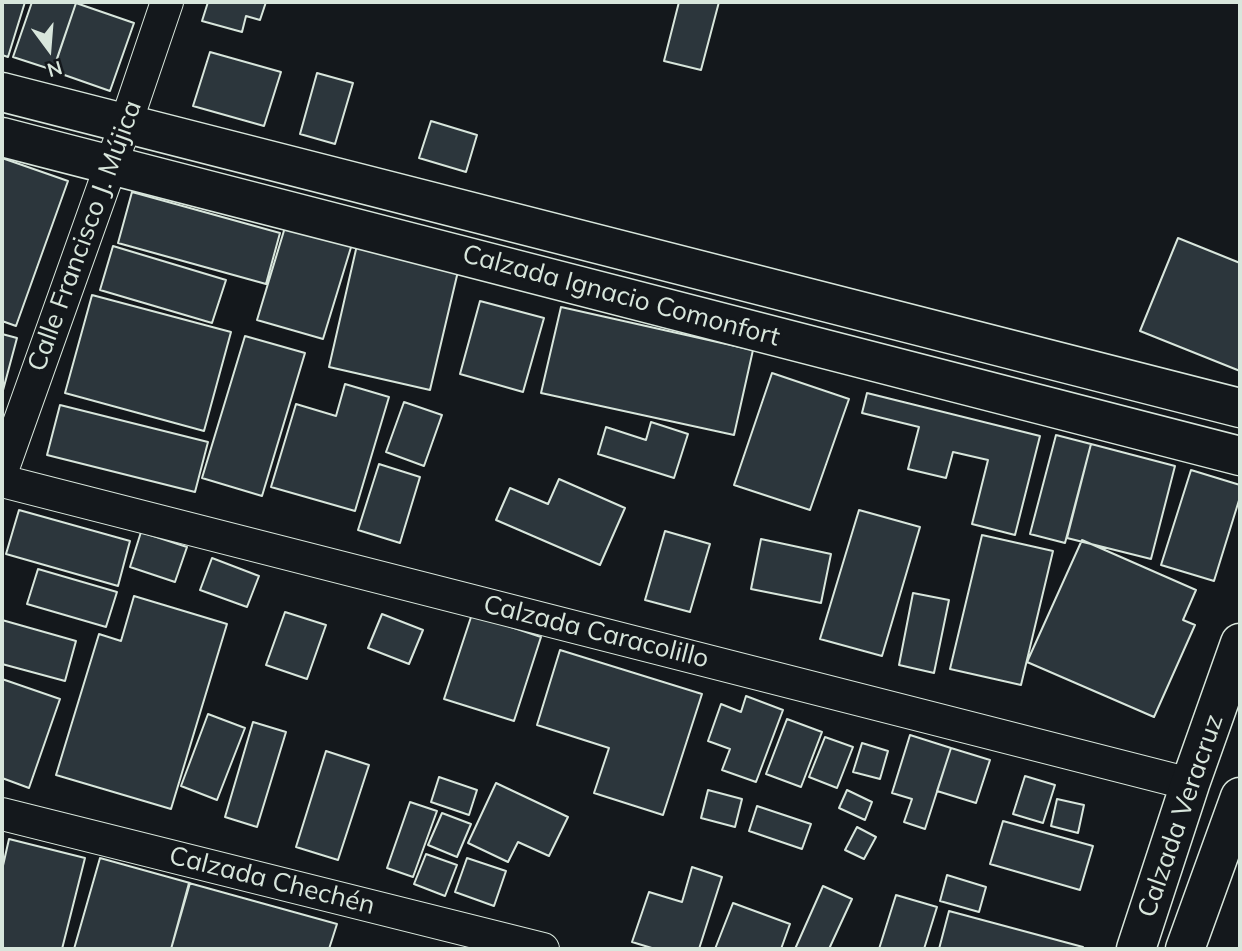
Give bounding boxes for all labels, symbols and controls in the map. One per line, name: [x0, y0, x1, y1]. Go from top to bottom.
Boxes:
north arrow: [14, 14, 84, 84]
text: N: [45, 56, 65, 83]
street label: Calle Francisco J. Mújica: [21, 96, 149, 376]
street label: Calzada Ignacio Comonfort: [459, 239, 783, 353]
street label: Calzada Caracolillo: [480, 589, 712, 675]
street label: Calzada Veracruz: [1132, 710, 1230, 922]
street label: Calzada Chechén: [166, 840, 378, 922]

